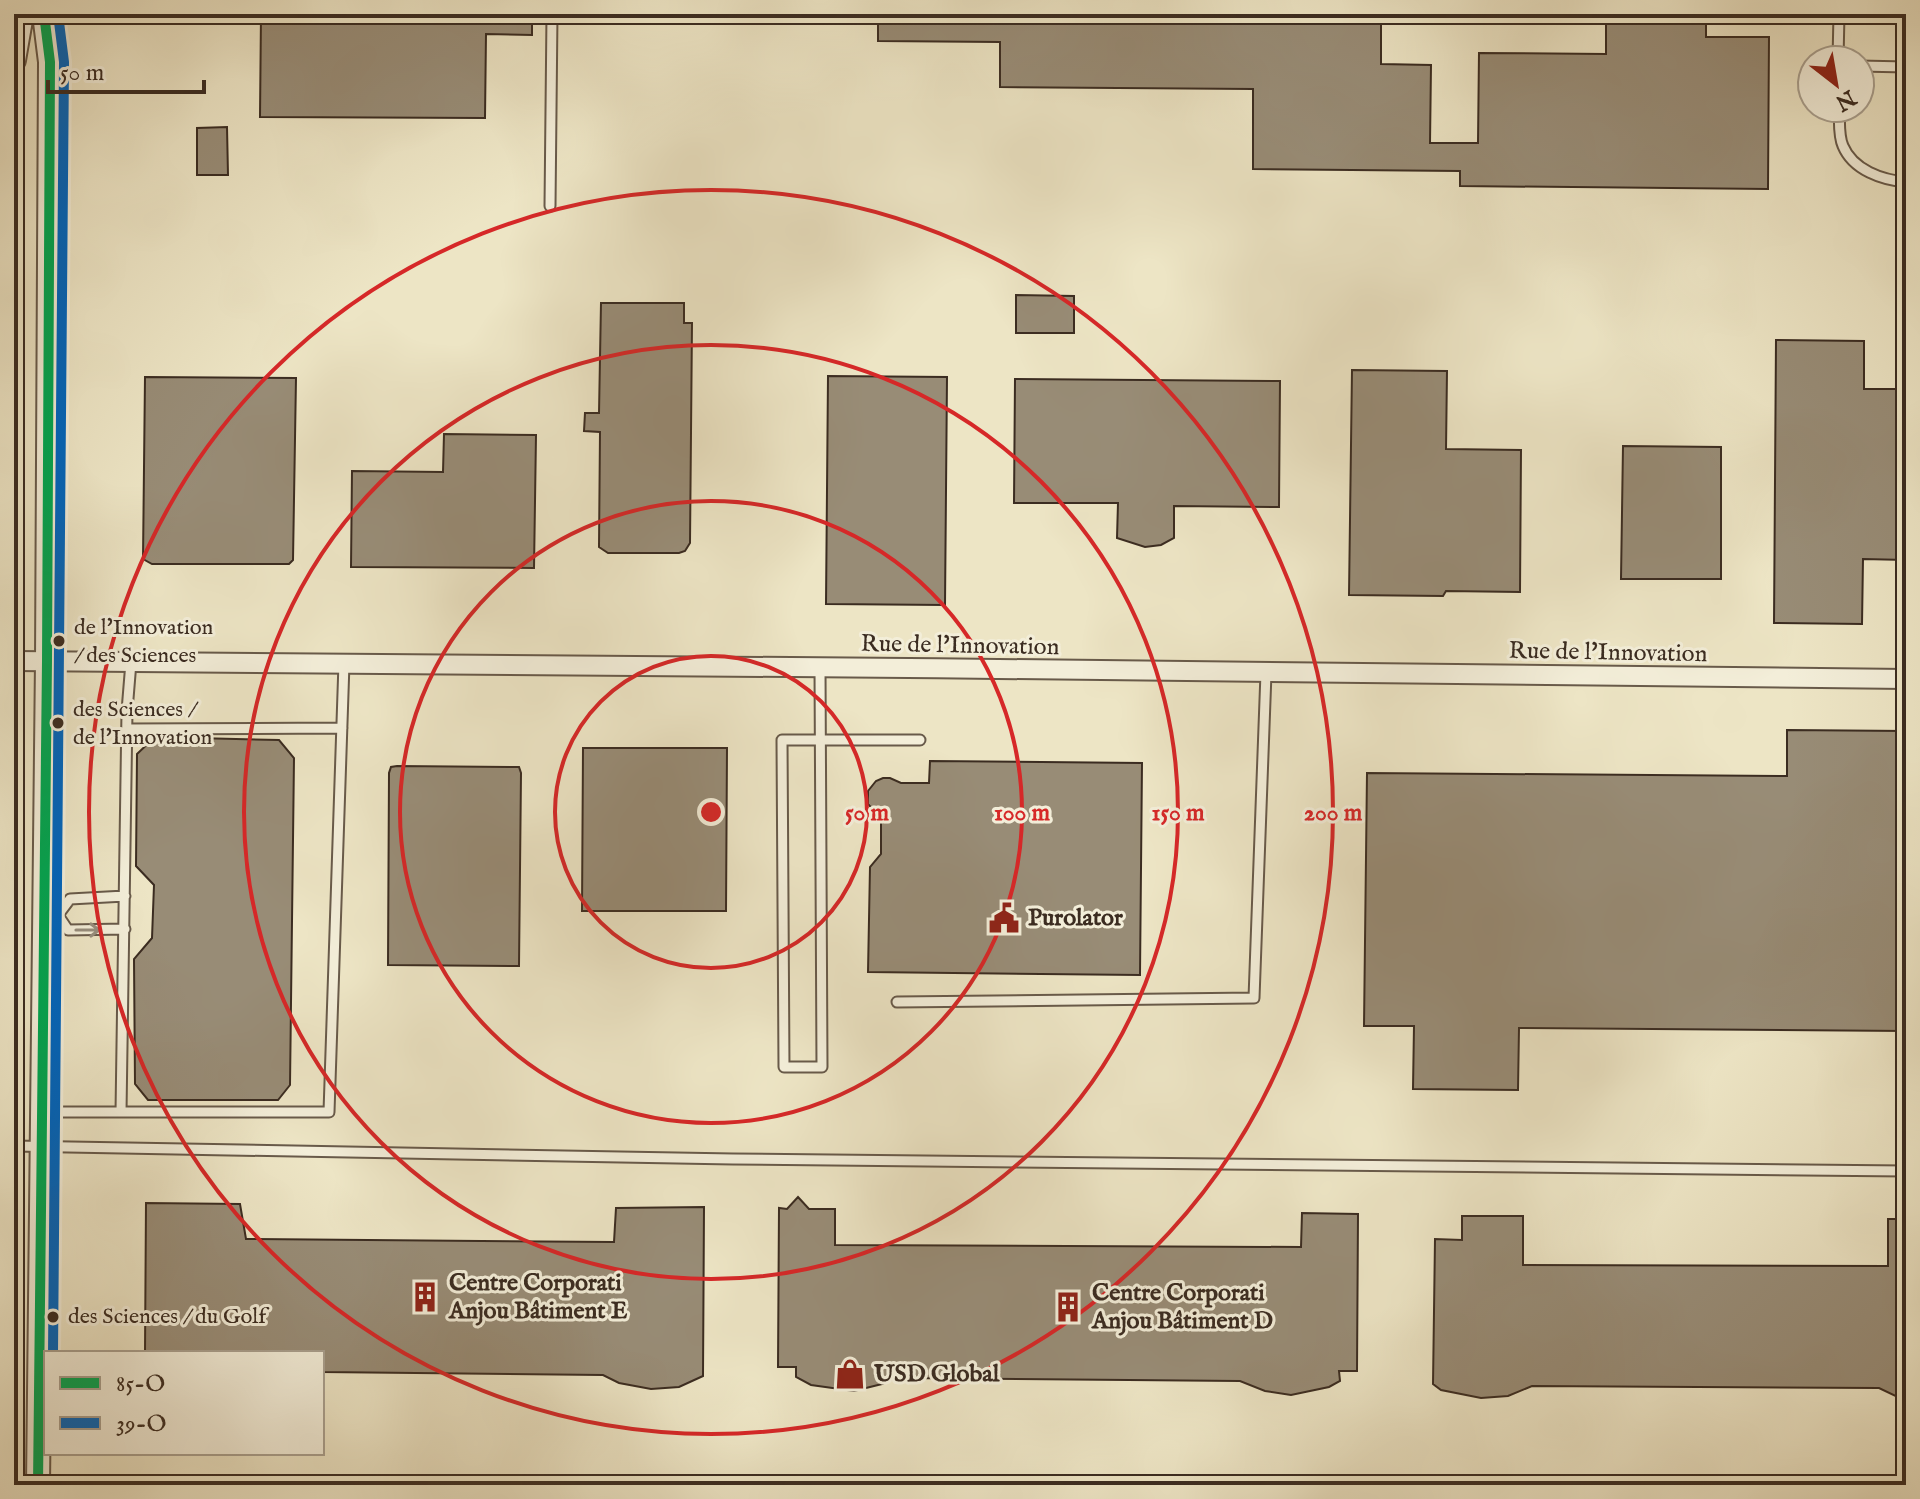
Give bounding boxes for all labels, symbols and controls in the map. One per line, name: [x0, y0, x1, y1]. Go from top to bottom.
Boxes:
scale bar: [48, 44, 204, 94]
north arrow: [1796, 44, 1876, 124]
text: 50 m: [60, 58, 104, 89]
text: N: [1830, 82, 1862, 116]
place label: de l'Innovation / des Sciences: [74, 614, 214, 670]
street label: Rue de l'Innovation: [860, 629, 1060, 663]
marker: de l'Innovation / des Sciences: [51, 633, 67, 649]
street label: Rue de l'Innovation: [1508, 636, 1708, 670]
place label: des Sciences / de l'Innovation: [73, 696, 213, 752]
marker: des Sciences / de l'Innovation: [50, 715, 66, 731]
centre of rings: [697, 798, 725, 826]
text: 50 m: [845, 798, 890, 829]
text: 100 m: [994, 798, 1051, 829]
text: 150 m: [1151, 798, 1205, 829]
text: 200 m: [1304, 798, 1363, 829]
public building icon: Purolator: [987, 901, 1021, 935]
place label: Purolator: [1028, 903, 1123, 934]
one-way arrow: [74, 922, 101, 938]
place label: Centre Corporati Anjou Bâtiment E: [448, 1268, 628, 1327]
place label: Centre Corporati Anjou Bâtiment D: [1091, 1278, 1273, 1337]
building icon: Centre Corporati Anjou Bâtiment E: [408, 1280, 442, 1314]
building icon: Centre Corporati Anjou Bâtiment D: [1051, 1290, 1085, 1324]
place label: des Sciences / du Golf: [68, 1303, 270, 1331]
marker: des Sciences / du Golf: [45, 1309, 61, 1325]
legend: [44, 1351, 324, 1455]
shop icon: USD Global: [833, 1357, 867, 1391]
place label: USD Global: [873, 1359, 1000, 1390]
text: 85-O: [116, 1369, 165, 1400]
text: 39-O: [116, 1409, 166, 1440]

